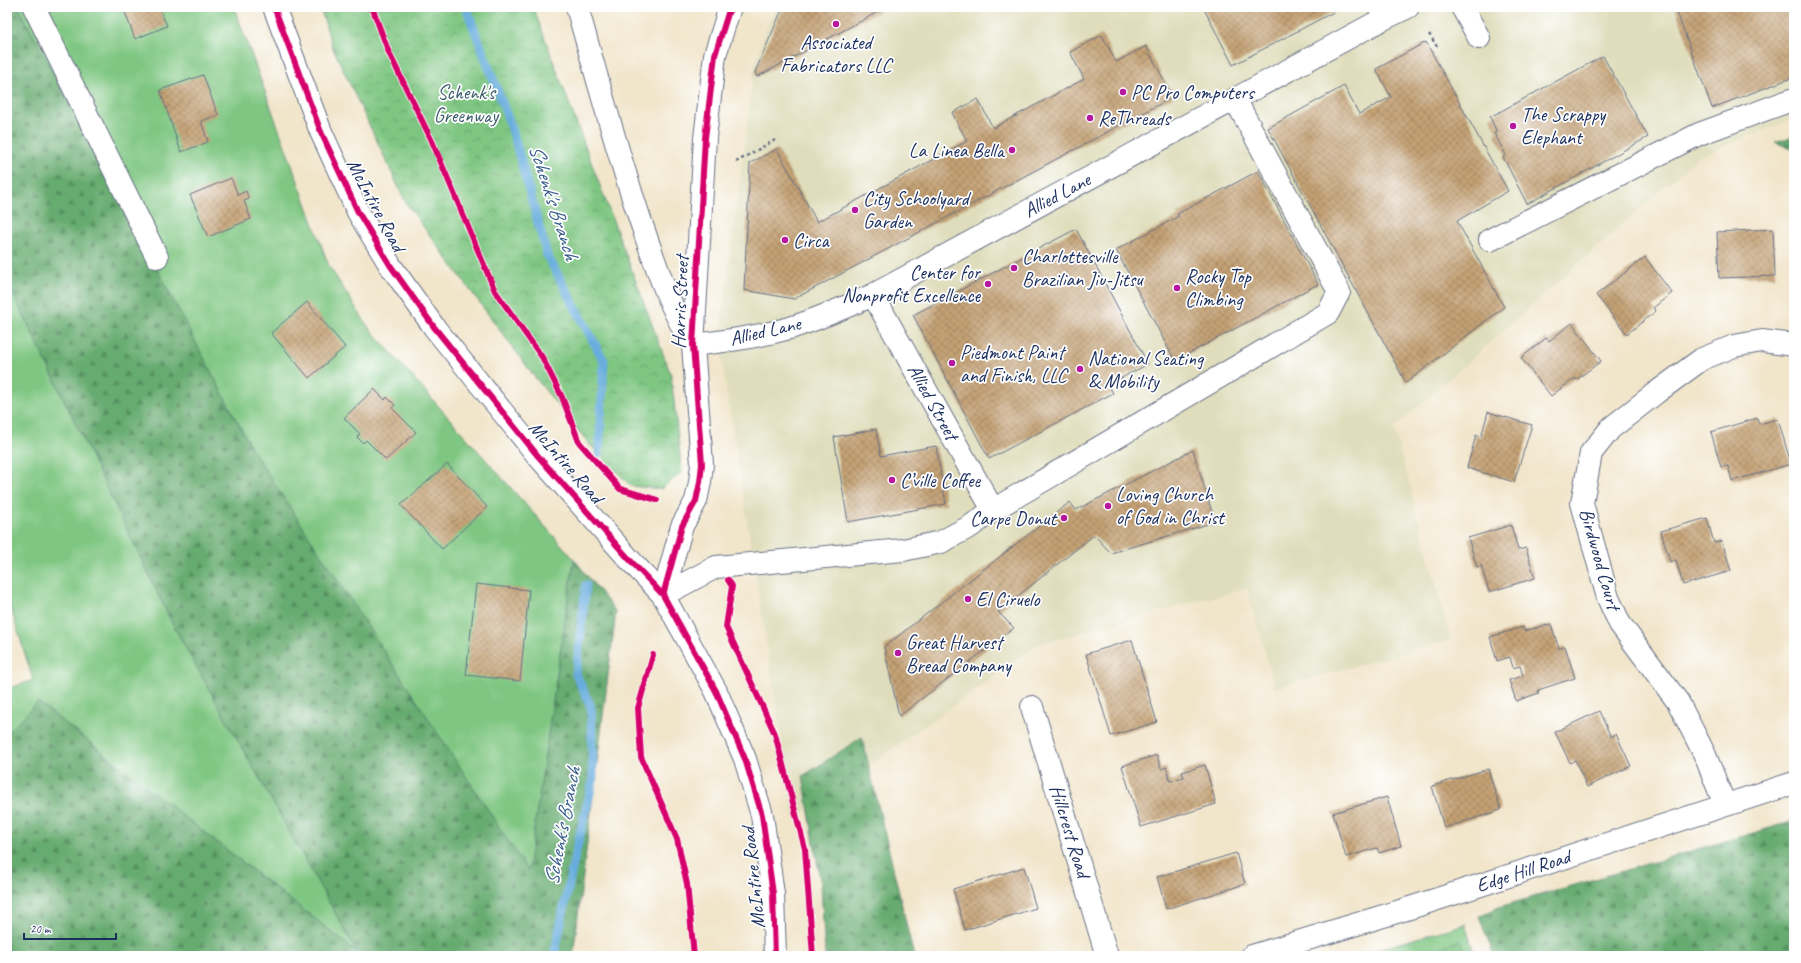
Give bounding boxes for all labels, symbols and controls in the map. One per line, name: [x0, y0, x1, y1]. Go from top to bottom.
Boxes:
marker: Associated Fabricators LLC: [831, 19, 841, 29]
place label: Associated Fabricators LLC: [781, 30, 894, 78]
park label: Schenk's Greenway: [434, 80, 500, 128]
place label: PC Pro Computers: [1131, 80, 1256, 105]
marker: PC Pro Computers: [1118, 87, 1128, 97]
place label: The Scrappy Elephant: [1521, 102, 1607, 150]
place label: ReThreads: [1098, 106, 1172, 131]
marker: ReThreads: [1085, 113, 1095, 123]
marker: The Scrappy Elephant: [1508, 121, 1518, 131]
place label: La Linea Bella: [909, 138, 1006, 163]
water label: Schenk's Branch: [523, 141, 585, 264]
marker: La Linea Bella: [1007, 145, 1017, 155]
street label: McIntire Road: [341, 154, 412, 258]
street label: Allied Lane: [1019, 166, 1096, 223]
place label: City Schoolyard Garden: [863, 186, 972, 234]
marker: City Schoolyard Garden: [850, 205, 860, 215]
place label: Circa: [793, 228, 830, 253]
marker: Circa: [780, 235, 790, 245]
place label: Charlottesville Brazilian Jiu-Jitsu: [1022, 244, 1144, 292]
street label: Harris Street: [666, 252, 694, 349]
place label: Center for Nonprofit Excellence: [842, 260, 982, 308]
marker: Charlottesville Brazilian Jiu-Jitsu: [1009, 263, 1019, 273]
place label: Rocky Top Climbing: [1185, 264, 1252, 312]
marker: Center for Nonprofit Excellence: [983, 279, 993, 289]
marker: Rocky Top Climbing: [1172, 283, 1182, 293]
street label: Allied Lane: [727, 310, 804, 351]
place label: Piedmont Paint and Finish, LLC: [960, 340, 1069, 388]
place label: National Seating & Mobility: [1088, 346, 1205, 394]
marker: Piedmont Paint and Finish, LLC: [947, 358, 957, 368]
street label: Allied Street: [902, 360, 966, 447]
marker: National Seating & Mobility: [1075, 364, 1085, 374]
street label: McIntire Road: [523, 415, 611, 511]
place label: C’ville Coffee: [900, 468, 981, 493]
marker: C’ville Coffee: [887, 475, 897, 485]
place label: Loving Church of God in Christ: [1116, 482, 1226, 530]
marker: Loving Church of God in Christ: [1103, 501, 1113, 511]
street label: Birdwood Court: [1574, 505, 1627, 616]
place label: Carpe Donut: [970, 506, 1058, 531]
marker: Carpe Donut: [1059, 513, 1069, 523]
place label: El Ciruelo: [976, 587, 1040, 612]
marker: El Ciruelo: [963, 594, 973, 604]
place label: Great Harvest Bread Company: [906, 630, 1013, 678]
marker: Great Harvest Bread Company: [893, 648, 903, 658]
water label: Schenk's Branch: [538, 763, 586, 887]
street label: Hillcrest Road: [1044, 782, 1097, 883]
street label: McIntire Road: [735, 823, 771, 930]
street label: Edge Hill Road: [1473, 843, 1576, 898]
scale bar: [24, 915, 116, 941]
text: 20 m: [30, 921, 52, 937]

